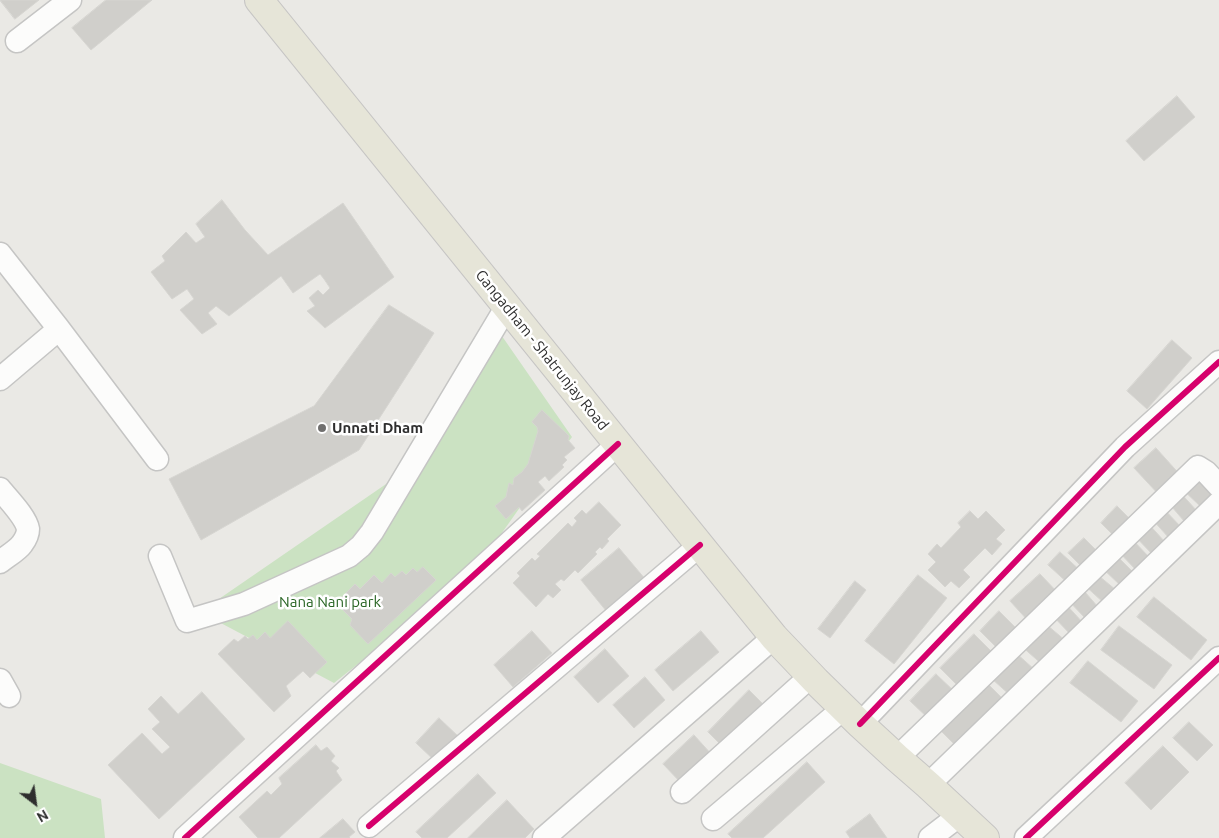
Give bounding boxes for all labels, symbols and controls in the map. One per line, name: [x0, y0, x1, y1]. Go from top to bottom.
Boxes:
street label: Gangadham - Shatrunjay Road: [472, 266, 612, 434]
place label: Unnati Dham: [332, 419, 423, 437]
marker: Unnati Dham: [316, 422, 328, 434]
park label: Nana Nani park: [279, 593, 381, 611]
north arrow: [10, 778, 60, 828]
text: N: [34, 806, 51, 826]

